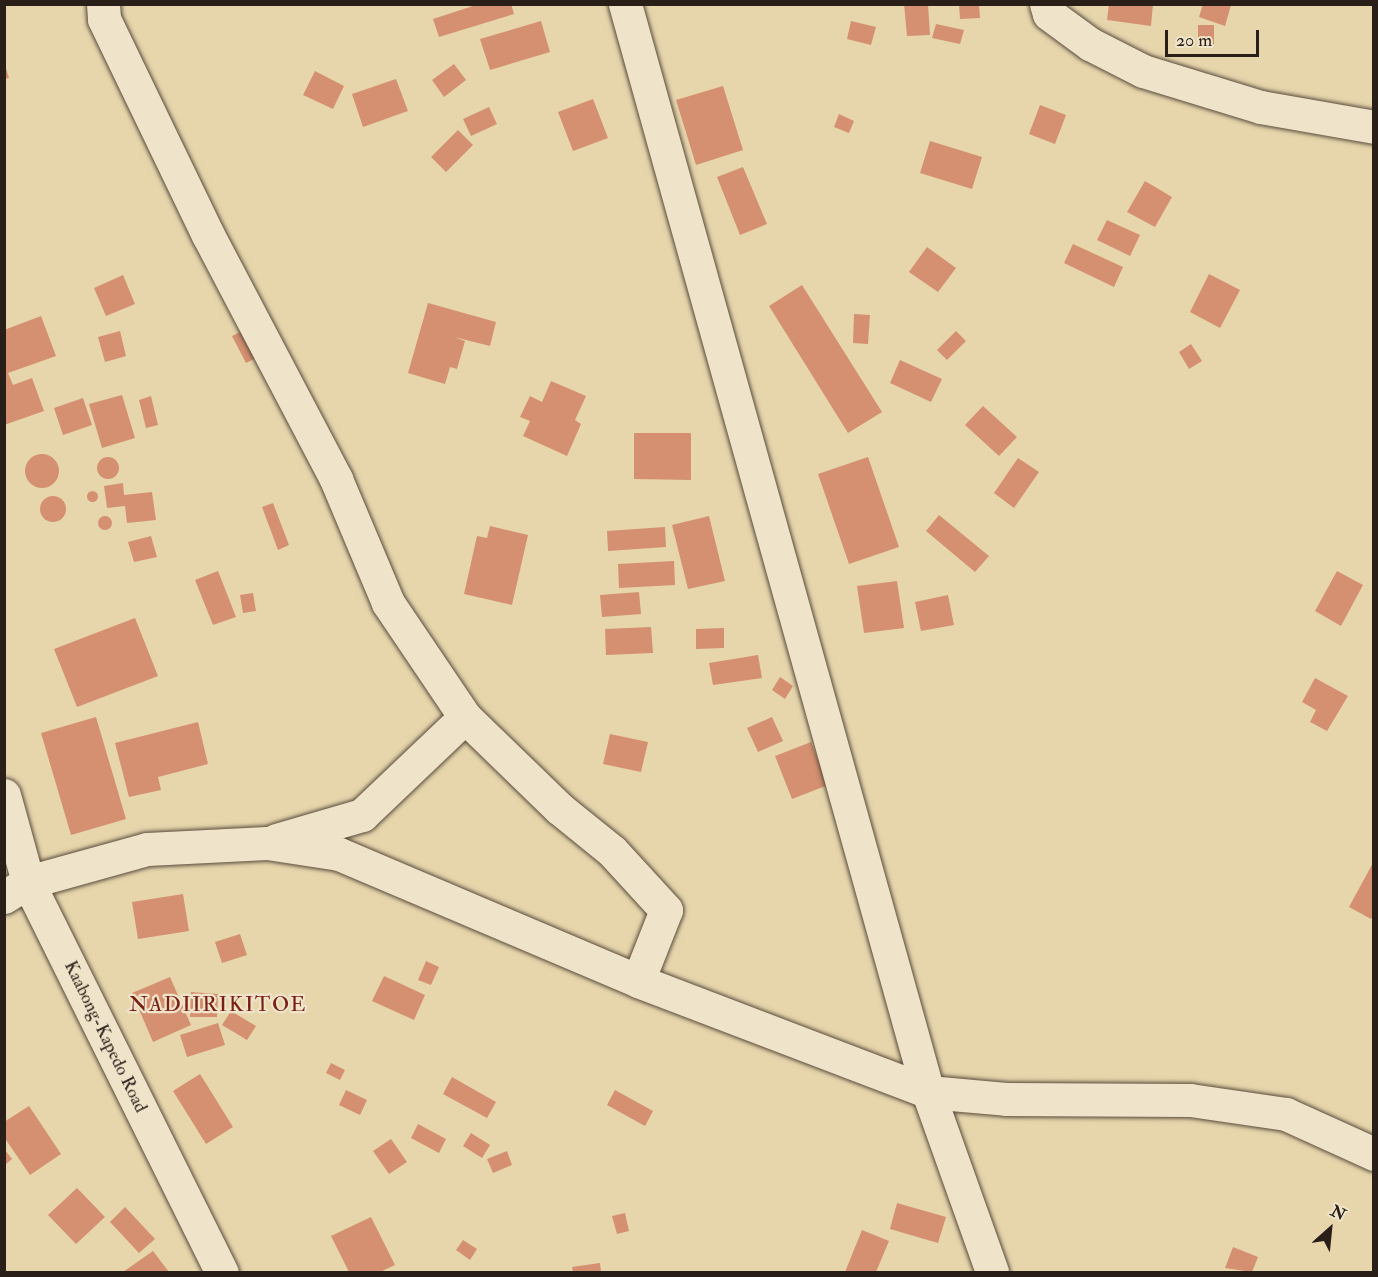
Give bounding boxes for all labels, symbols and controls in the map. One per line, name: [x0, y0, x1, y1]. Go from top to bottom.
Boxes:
scale bar: [1168, 18, 1262, 56]
text: 20 m: [1176, 29, 1212, 52]
street label: Kaabong-Kapedo Road: [59, 958, 151, 1116]
district label: NADIIRIKITOE: [129, 992, 307, 1018]
north arrow: [1300, 1199, 1360, 1259]
text: N: [1327, 1201, 1349, 1225]

